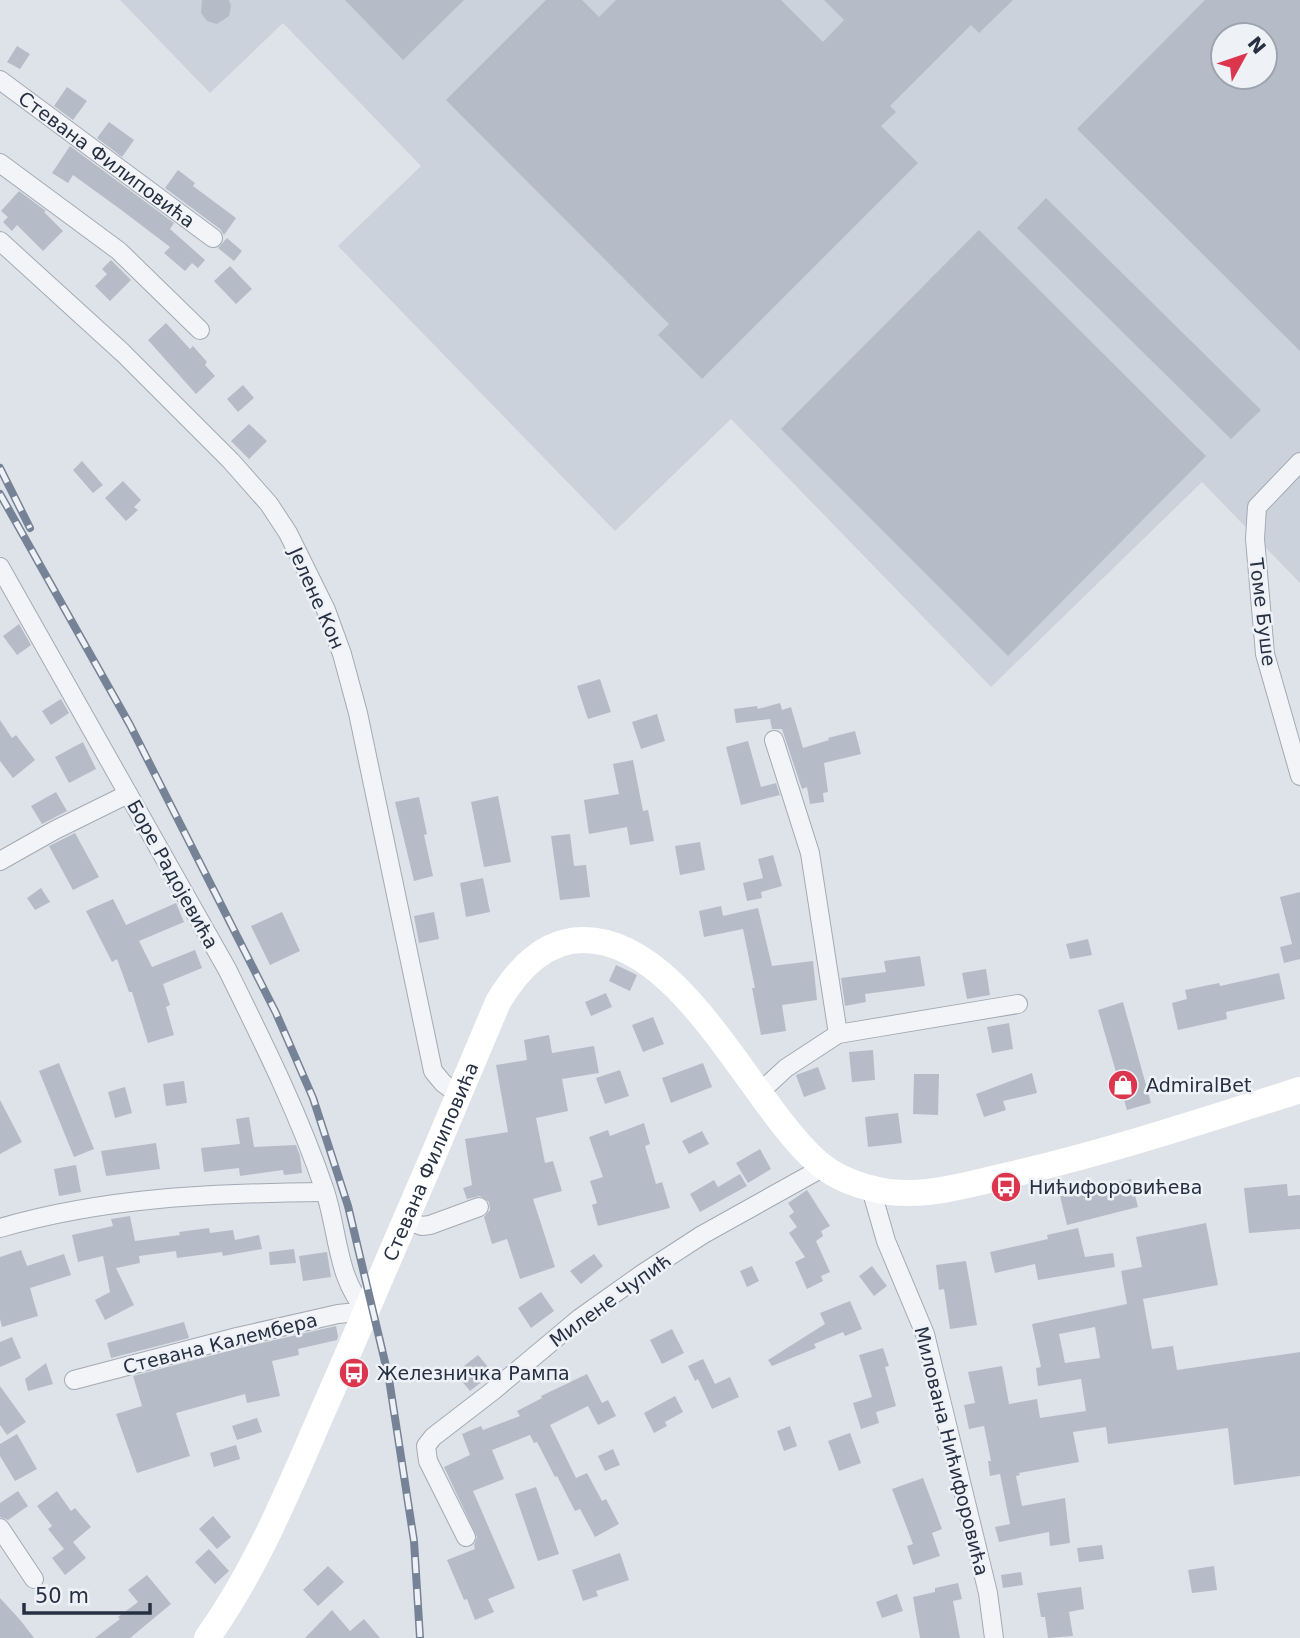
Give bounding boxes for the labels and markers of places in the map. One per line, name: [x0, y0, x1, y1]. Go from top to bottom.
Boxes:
shop icon: AdmiralBet: [1106, 1068, 1140, 1102]
place label: AdmiralBet: [1146, 1074, 1251, 1096]
bus stop icon: Нићифоровићева: [989, 1170, 1023, 1204]
place label: Нићифоровићева: [1029, 1176, 1202, 1198]
bus stop icon: Железничка Рампа: [337, 1356, 371, 1390]
place label: Железничка Рампа: [377, 1362, 570, 1384]

